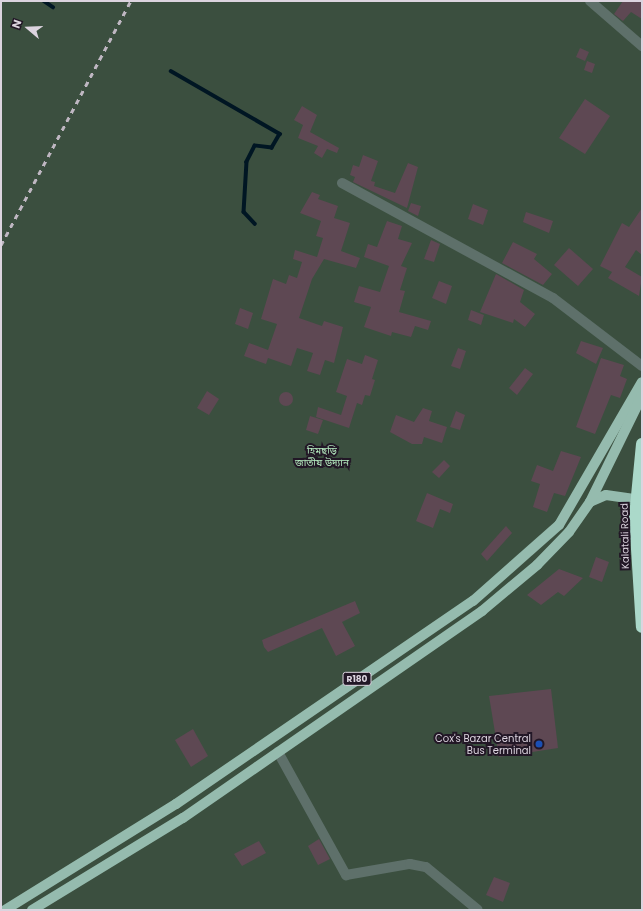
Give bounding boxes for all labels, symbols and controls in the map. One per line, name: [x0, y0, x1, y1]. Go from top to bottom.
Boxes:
north arrow: [8, 8, 48, 48]
text: N: [8, 18, 26, 31]
park label: হিমছড়ি জাতীয় উদ্যান: [295, 444, 349, 468]
street label: Kalatali Road: [618, 503, 632, 569]
road number: R180: [342, 672, 372, 686]
place label: Cox's Bazar Central Bus Terminal: [435, 732, 531, 756]
marker: Cox's Bazar Central Bus Terminal: [534, 739, 544, 749]

